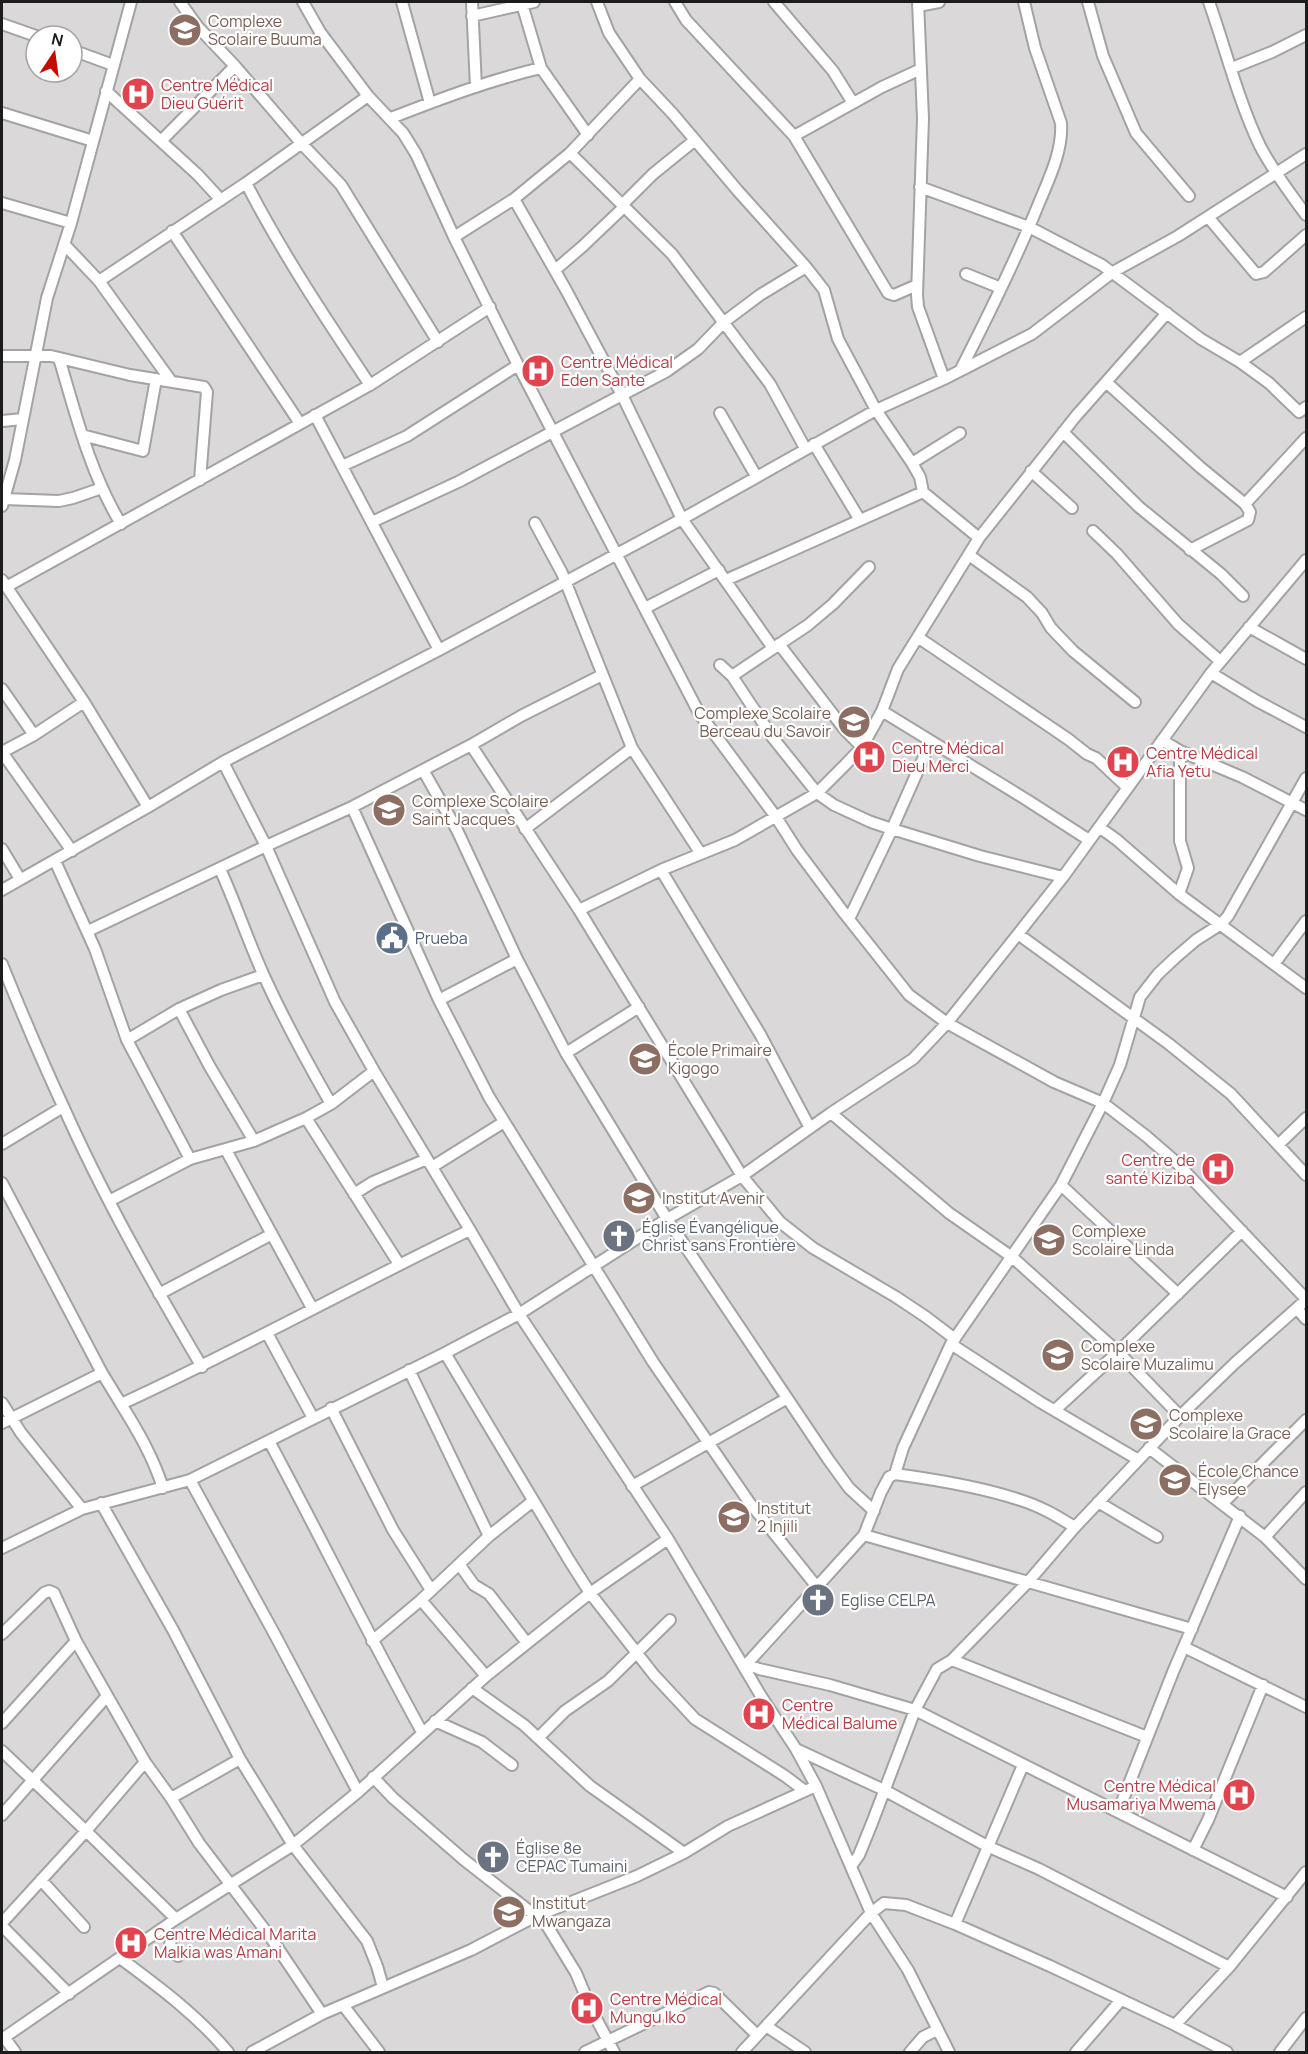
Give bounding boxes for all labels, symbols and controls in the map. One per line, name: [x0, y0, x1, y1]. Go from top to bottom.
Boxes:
place label: Complexe Scolaire Buuma: [208, 10, 322, 50]
school or university icon: Complexe Scolaire Buuma: [167, 12, 203, 48]
north arrow: [24, 24, 84, 84]
text: N: [49, 27, 65, 51]
place label: Centre Médical Dieu Guérit: [161, 74, 273, 114]
hospital icon: Centre Médical Dieu Guérit: [120, 76, 156, 112]
place label: Centre Médical Eden Sante: [561, 351, 673, 391]
hospital icon: Centre Médical Eden Sante: [520, 353, 556, 389]
place label: Complexe Scolaire Berceau du Savoir: [694, 702, 831, 742]
school or university icon: Complexe Scolaire Berceau du Savoir: [836, 704, 872, 740]
place label: Centre Médical Dieu Merci: [892, 737, 1004, 777]
hospital icon: Centre Médical Dieu Merci: [851, 739, 887, 775]
place label: Centre Médical Afia Yetu: [1146, 742, 1258, 782]
hospital icon: Centre Médical Afia Yetu: [1105, 744, 1141, 780]
place label: Complexe Scolaire Saint Jacques: [412, 790, 549, 830]
school or university icon: Complexe Scolaire Saint Jacques: [371, 792, 407, 828]
public building icon: Prueba: [374, 920, 410, 956]
place label: Prueba: [415, 927, 468, 949]
place label: École Primaire Kigogo: [668, 1039, 772, 1079]
school or university icon: École Primaire Kigogo: [627, 1041, 663, 1077]
place label: Centre de santé Kiziba: [1105, 1149, 1195, 1189]
hospital icon: Centre de santé Kiziba: [1200, 1151, 1236, 1187]
school or university icon: Institut Avenir: [621, 1180, 657, 1216]
place label: Institut Avenir: [662, 1187, 765, 1209]
place label: Église Évangélique Christ sans Frontière: [642, 1216, 796, 1256]
church icon: Église Évangélique Christ sans Frontière: [601, 1218, 637, 1254]
place label: Complexe Scolaire Linda: [1072, 1220, 1174, 1260]
school or university icon: Complexe Scolaire Linda: [1031, 1222, 1067, 1258]
place label: Complexe Scolaire Muzalimu: [1081, 1335, 1214, 1375]
school or university icon: Complexe Scolaire Muzalimu: [1040, 1337, 1076, 1373]
place label: Complexe Scolaire la Grace: [1169, 1404, 1291, 1444]
school or university icon: Complexe Scolaire la Grace: [1128, 1406, 1164, 1442]
place label: École Chance Elysee: [1198, 1460, 1299, 1500]
school or university icon: École Chance Elysee: [1157, 1462, 1193, 1498]
place label: Institut 2 Injili: [757, 1497, 811, 1537]
school or university icon: Institut 2 Injili: [716, 1499, 752, 1535]
church icon: Eglise CELPA: [800, 1582, 836, 1618]
place label: Eglise CELPA: [841, 1589, 936, 1611]
place label: Centre Médical Balume: [782, 1694, 897, 1734]
hospital icon: Centre Médical Balume: [741, 1696, 777, 1732]
place label: Centre Médical Musamariya Mwema: [1067, 1775, 1216, 1815]
hospital icon: Centre Médical Musamariya Mwema: [1221, 1777, 1257, 1813]
place label: Église 8e CEPAC Tumaini: [516, 1837, 628, 1877]
church icon: Église 8e CEPAC Tumaini: [475, 1839, 511, 1875]
place label: Institut Mwangaza: [532, 1892, 611, 1932]
school or university icon: Institut Mwangaza: [491, 1894, 527, 1930]
place label: Centre Médical Marita Malkia was Amani: [154, 1923, 316, 1963]
hospital icon: Centre Médical Marita Malkia was Amani: [113, 1925, 149, 1961]
place label: Centre Médical Mungu Iko: [610, 1988, 722, 2028]
hospital icon: Centre Médical Mungu Iko: [569, 1990, 605, 2026]

